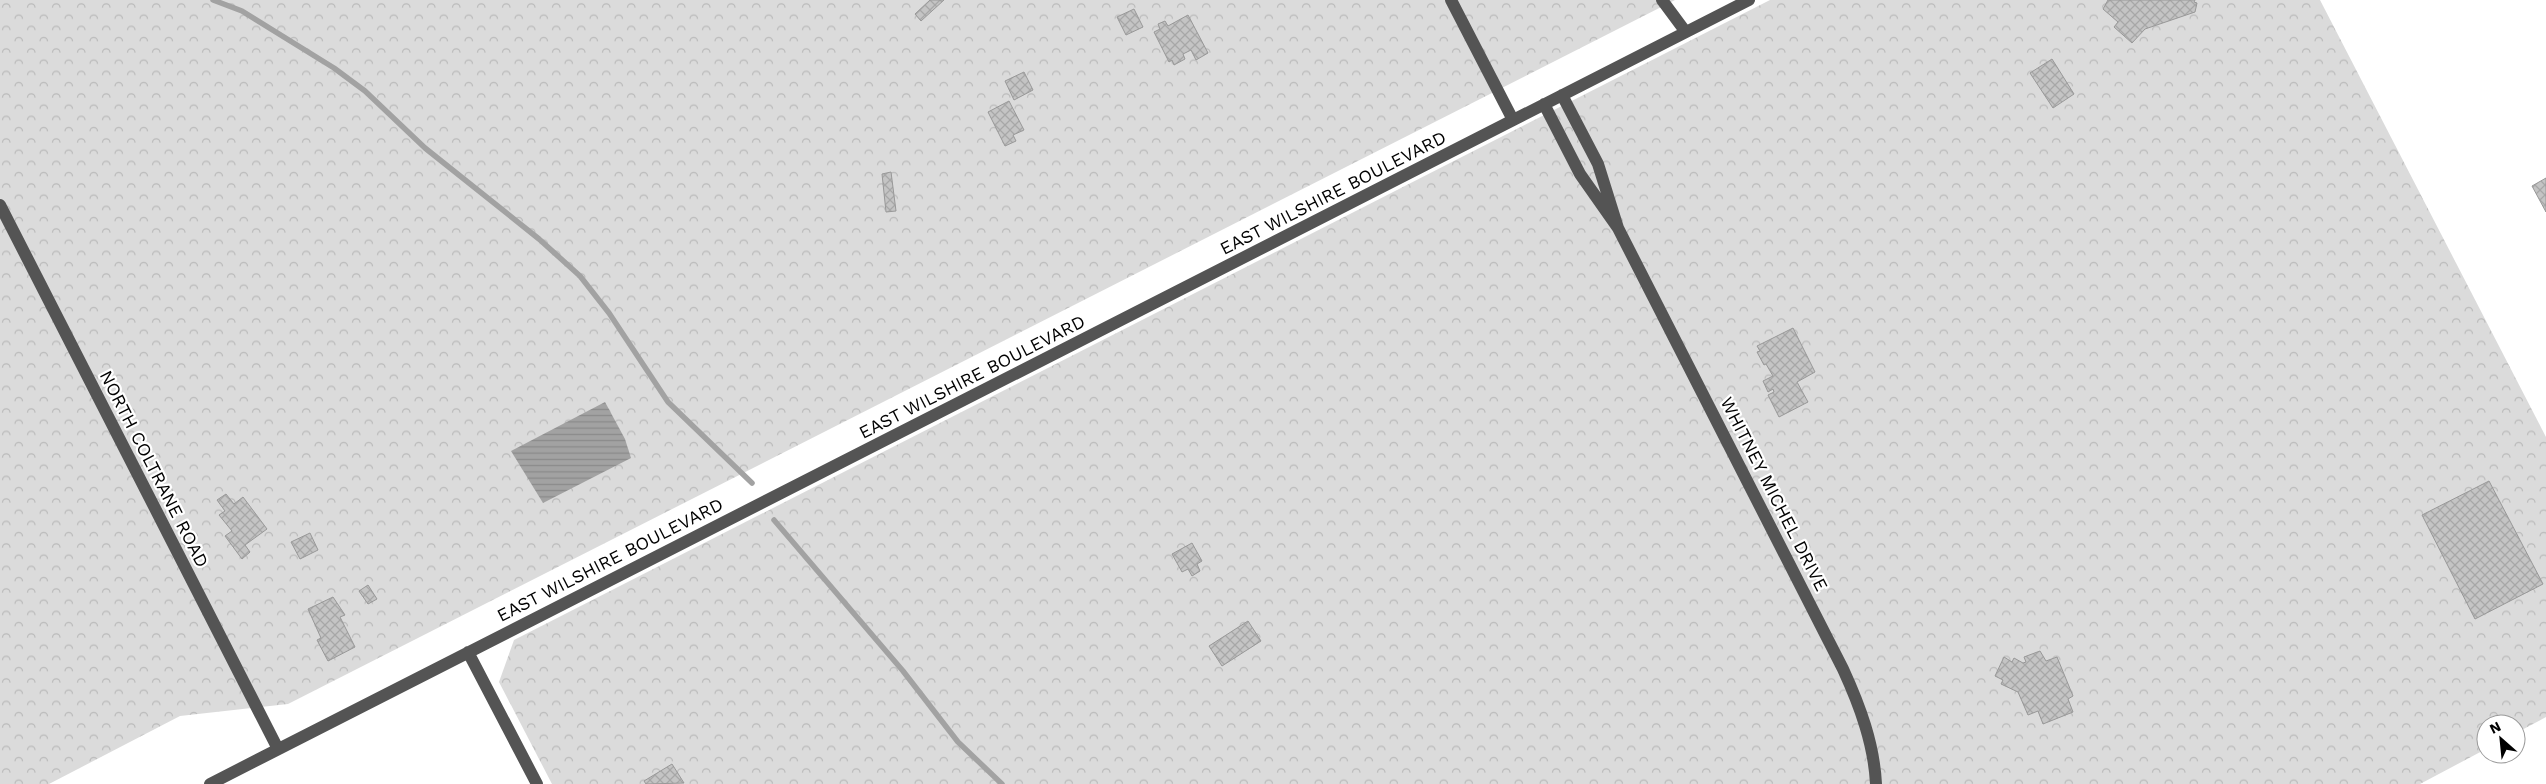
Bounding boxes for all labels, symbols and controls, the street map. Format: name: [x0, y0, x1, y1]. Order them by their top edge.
street label: EAST WILSHIRE BOULEVARD: [1216, 126, 1449, 259]
street label: EAST WILSHIRE BOULEVARD: [855, 310, 1088, 443]
street label: NORTH COLTRANE ROAD: [96, 367, 213, 571]
street label: WHITNEY MICHEL DRIVE: [1716, 393, 1833, 594]
street label: EAST WILSHIRE BOULEVARD: [493, 493, 726, 626]
north arrow: [2476, 714, 2526, 764]
text: N: [2487, 718, 2503, 737]

